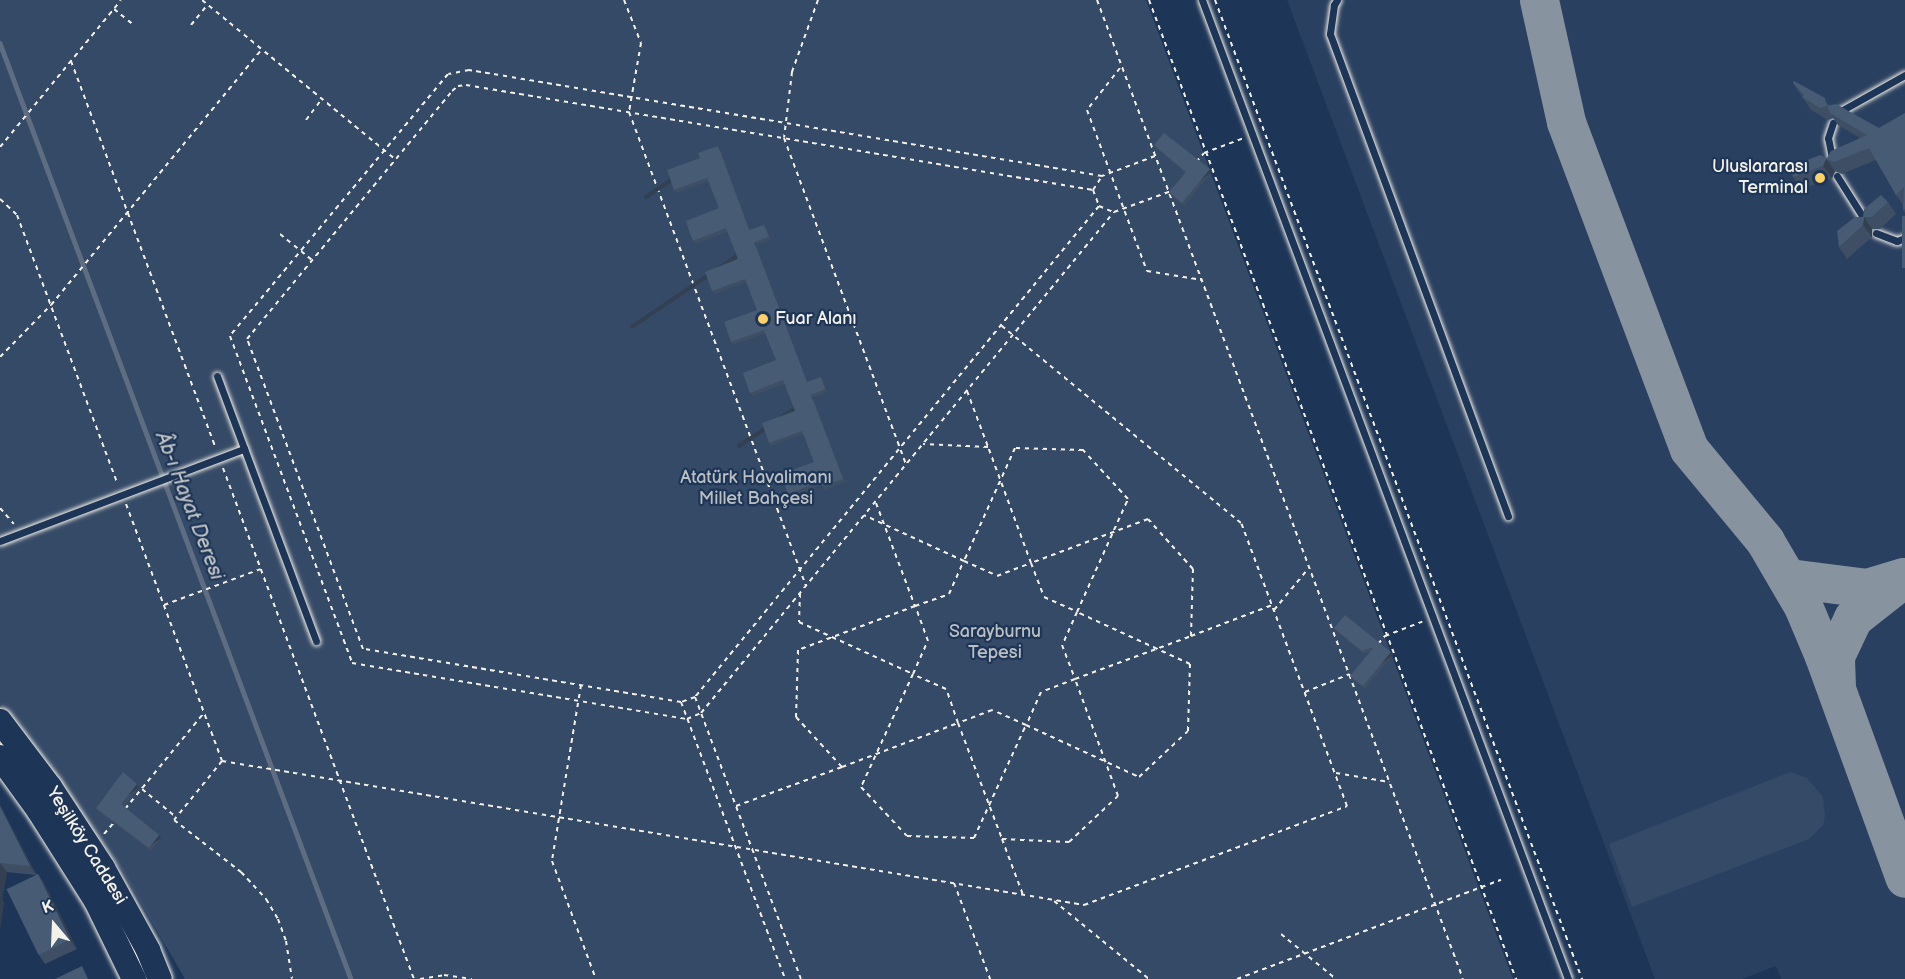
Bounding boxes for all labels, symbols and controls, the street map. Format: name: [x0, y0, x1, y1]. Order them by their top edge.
place label: Uluslararası Terminal: [1712, 157, 1808, 200]
marker: Uluslararası Terminal: [1813, 171, 1827, 185]
place label: Fuar Alanı: [775, 308, 857, 330]
marker: Fuar Alanı: [756, 312, 770, 326]
water label: Âb-ı Hayat Deresi: [150, 429, 228, 583]
park label: Atatürk Havalimanı Millet Bahçesi: [680, 468, 832, 510]
park label: Sarayburnu Tepesi: [949, 622, 1041, 664]
street label: Yeşilköy Caddesi: [41, 783, 131, 909]
north arrow: [24, 895, 84, 955]
text: K: [40, 897, 56, 918]

